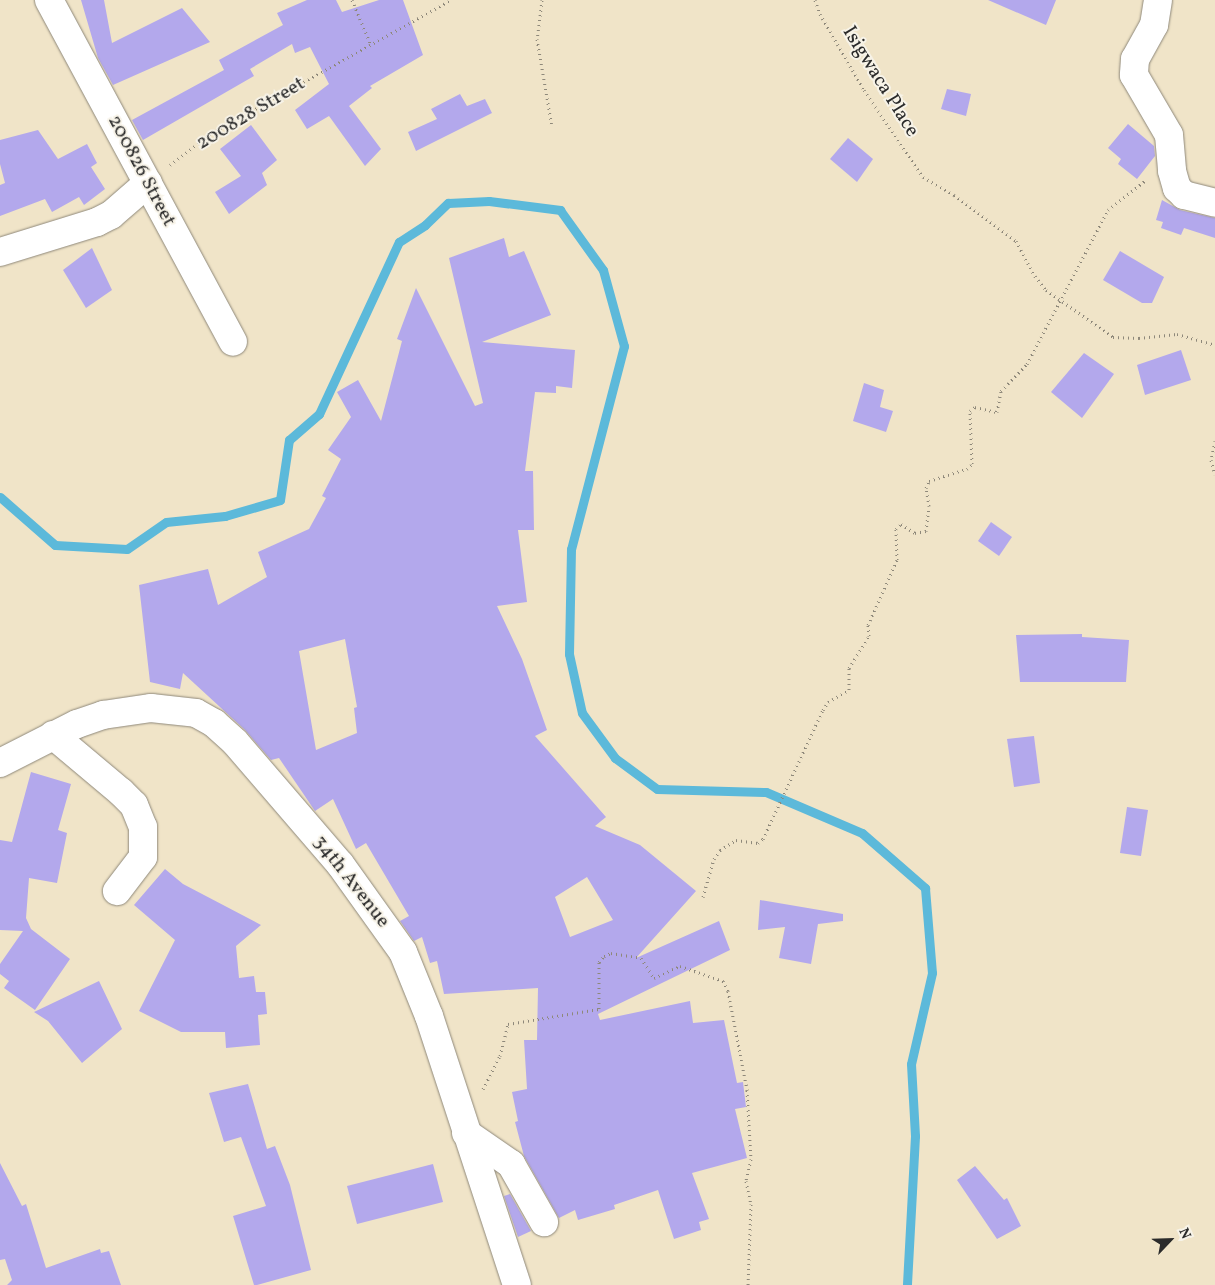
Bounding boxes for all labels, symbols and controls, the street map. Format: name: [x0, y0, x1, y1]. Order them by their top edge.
street label: Isigwaca Place: [836, 22, 924, 142]
street label: 200828 Street: [192, 72, 310, 156]
street label: 200826 Street: [102, 111, 180, 231]
street label: 34th Avenue: [308, 831, 394, 933]
north arrow: [1145, 1215, 1195, 1265]
text: N: [1173, 1225, 1195, 1242]

